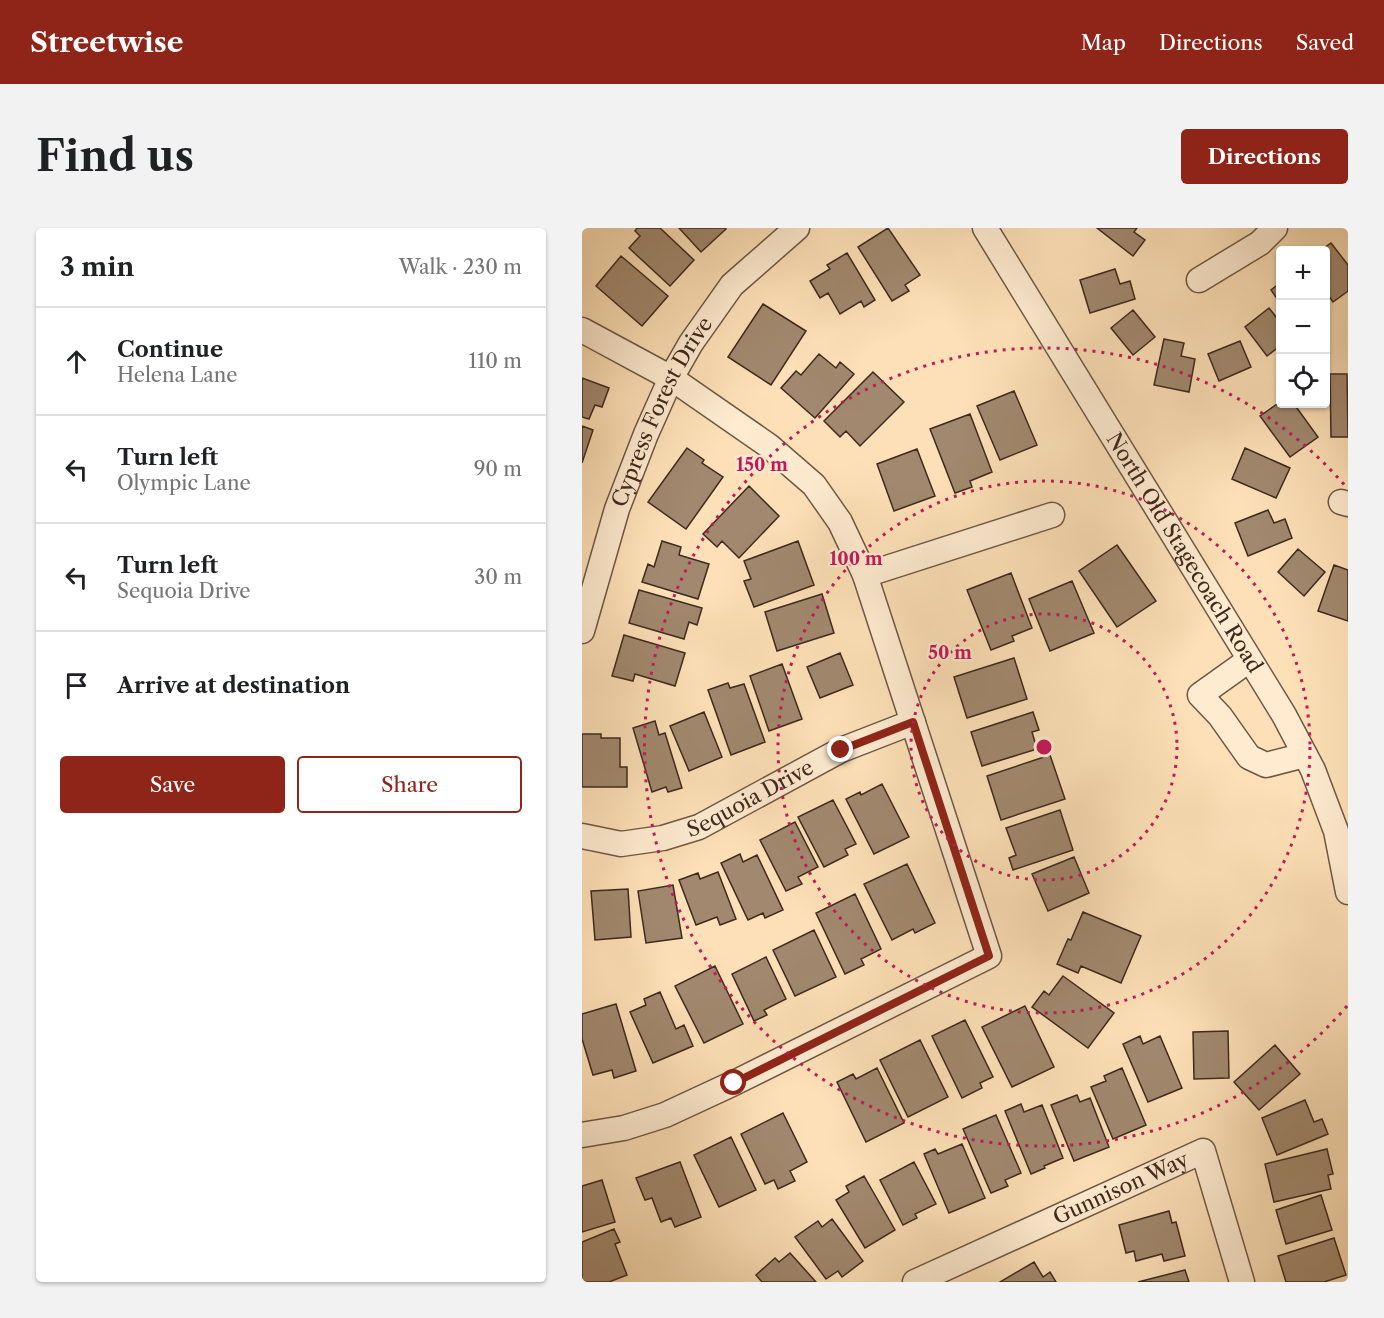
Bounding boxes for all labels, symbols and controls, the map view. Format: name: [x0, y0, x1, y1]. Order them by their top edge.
text: Streetwise: [30, 25, 184, 59]
text: Map: [1081, 30, 1126, 55]
text: Directions: [1159, 30, 1263, 55]
text: Saved: [1296, 30, 1354, 55]
button: Directions: [1181, 129, 1348, 184]
text: Find us: [36, 130, 194, 182]
map controls: [1276, 246, 1330, 408]
button: +: [1276, 246, 1330, 300]
text: 3 min: [60, 251, 134, 283]
text: Walk · 230 m: [399, 255, 522, 279]
button: −: [1276, 300, 1330, 354]
street label: Cypress Forest Drive: [606, 312, 718, 510]
text: Continue: [117, 336, 223, 363]
icon: ahead: [60, 345, 93, 378]
text: 110 m: [469, 349, 522, 373]
button: locate: [1276, 354, 1330, 408]
text: Helena Lane: [117, 363, 238, 387]
street label: North Old Stagecoach Road: [1102, 428, 1268, 677]
text: Turn left: [117, 444, 218, 471]
icon: left: [60, 453, 93, 486]
text: 150 m: [736, 454, 788, 476]
text: 90 m: [474, 457, 522, 481]
text: Olympic Lane: [117, 471, 251, 495]
text: 100 m: [829, 548, 883, 570]
text: Turn left: [117, 552, 218, 579]
icon: left: [60, 561, 93, 594]
text: 30 m: [474, 565, 522, 589]
text: Sequoia Drive: [117, 579, 251, 603]
text: 50 m: [928, 642, 972, 664]
icon: arrive: [60, 669, 93, 702]
text: Arrive at destination: [117, 672, 350, 699]
route end: [827, 736, 853, 762]
centre of rings: [1034, 737, 1054, 757]
street label: Sequoia Drive: [684, 754, 817, 842]
button: Save: [60, 756, 285, 813]
button: Share: [297, 756, 522, 813]
route start: [720, 1069, 746, 1095]
street label: Gunnison Way: [1049, 1146, 1192, 1230]

